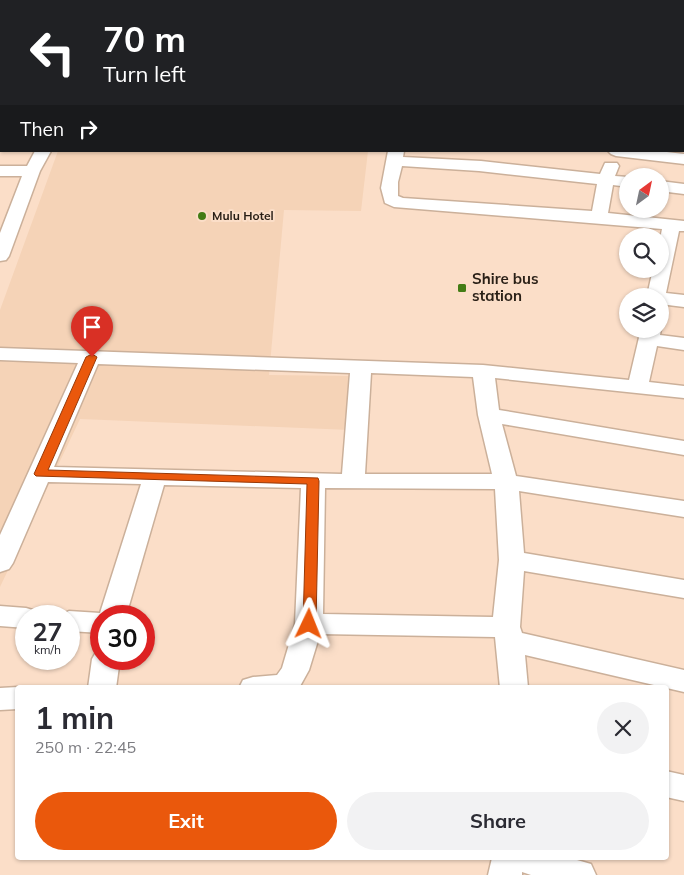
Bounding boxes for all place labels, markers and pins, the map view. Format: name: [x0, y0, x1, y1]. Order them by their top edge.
place label: Mulu Hotel: [212, 208, 274, 223]
marker: Mulu Hotel: [196, 210, 208, 222]
place label: Shire bus station: [472, 269, 539, 305]
marker: Shire bus station: [456, 282, 468, 294]
pin: [71, 306, 113, 357]

